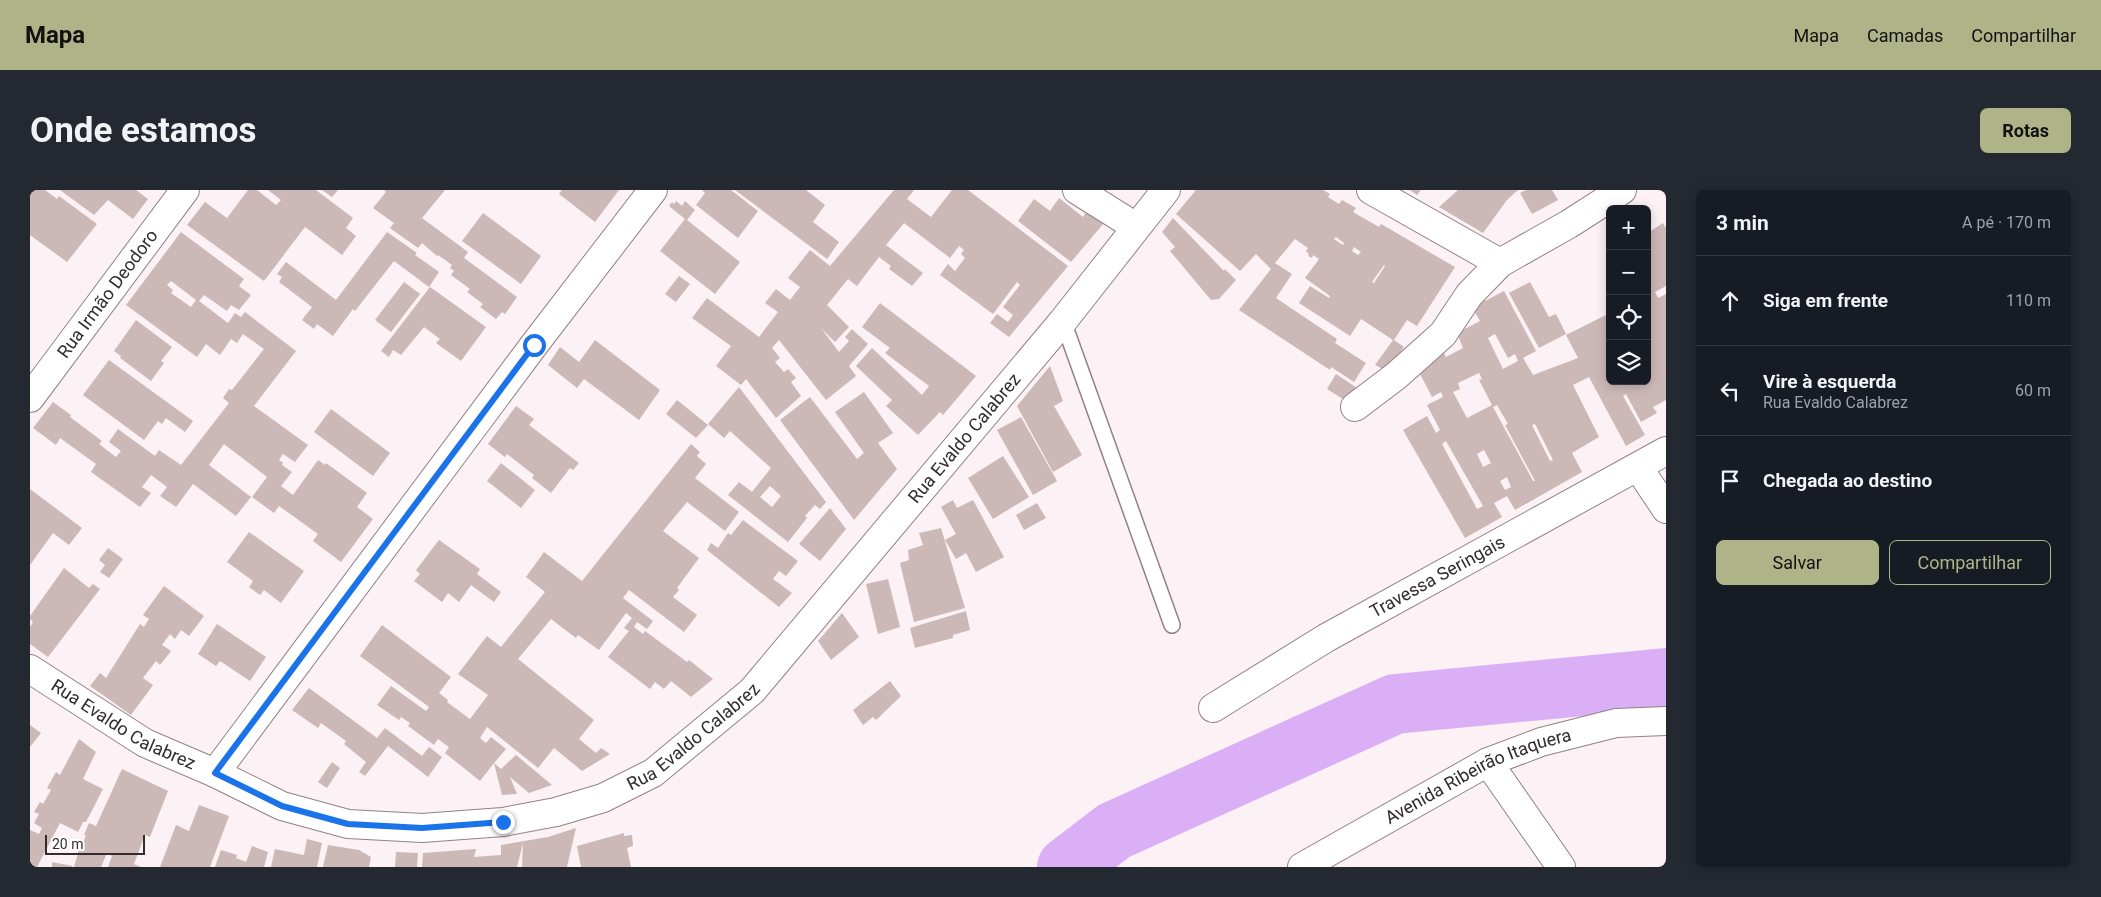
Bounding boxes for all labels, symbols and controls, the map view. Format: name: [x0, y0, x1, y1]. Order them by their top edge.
text: Mapa: [25, 21, 85, 49]
text: Mapa: [1794, 25, 1839, 46]
text: Camadas: [1867, 25, 1943, 46]
text: Compartilhar: [1971, 25, 2076, 46]
button: Rotas: [1980, 108, 2071, 153]
text: Onde estamos: [30, 110, 257, 151]
map controls: [1606, 205, 1651, 385]
button: +: [1606, 205, 1651, 250]
text: 3 min: [1716, 211, 1769, 235]
text: A pé · 170 m: [1962, 213, 2051, 232]
street label: Rua Irmão Deodoro: [53, 225, 162, 362]
button: −: [1606, 250, 1651, 295]
icon: ahead: [1716, 287, 1744, 315]
text: Siga em frente: [1763, 289, 1888, 312]
text: 110 m: [2006, 291, 2051, 310]
button: locate: [1606, 295, 1651, 340]
route start: [523, 334, 546, 357]
button: layers: [1606, 340, 1651, 385]
street label: Rua Evaldo Calabrez: [904, 369, 1025, 507]
text: Vire à esquerda: [1763, 370, 1896, 393]
icon: left: [1716, 377, 1744, 405]
text: 60 m: [2015, 381, 2051, 400]
text: Rua Evaldo Calabrez: [1763, 393, 1908, 412]
icon: arrive: [1716, 467, 1744, 495]
text: Chegada ao destino: [1763, 469, 1932, 492]
street label: Travessa Seringais: [1366, 531, 1508, 622]
button: Salvar: [1716, 540, 1879, 585]
button: Compartilhar: [1889, 540, 2051, 585]
street label: Rua Evaldo Calabrez: [48, 675, 199, 773]
street label: Rua Evaldo Calabrez: [623, 679, 764, 794]
street label: Avenida Ribeirão Itaquera: [1381, 724, 1573, 828]
route end: [492, 811, 515, 834]
scale bar: [45, 832, 145, 855]
text: 20 m: [52, 836, 84, 852]

